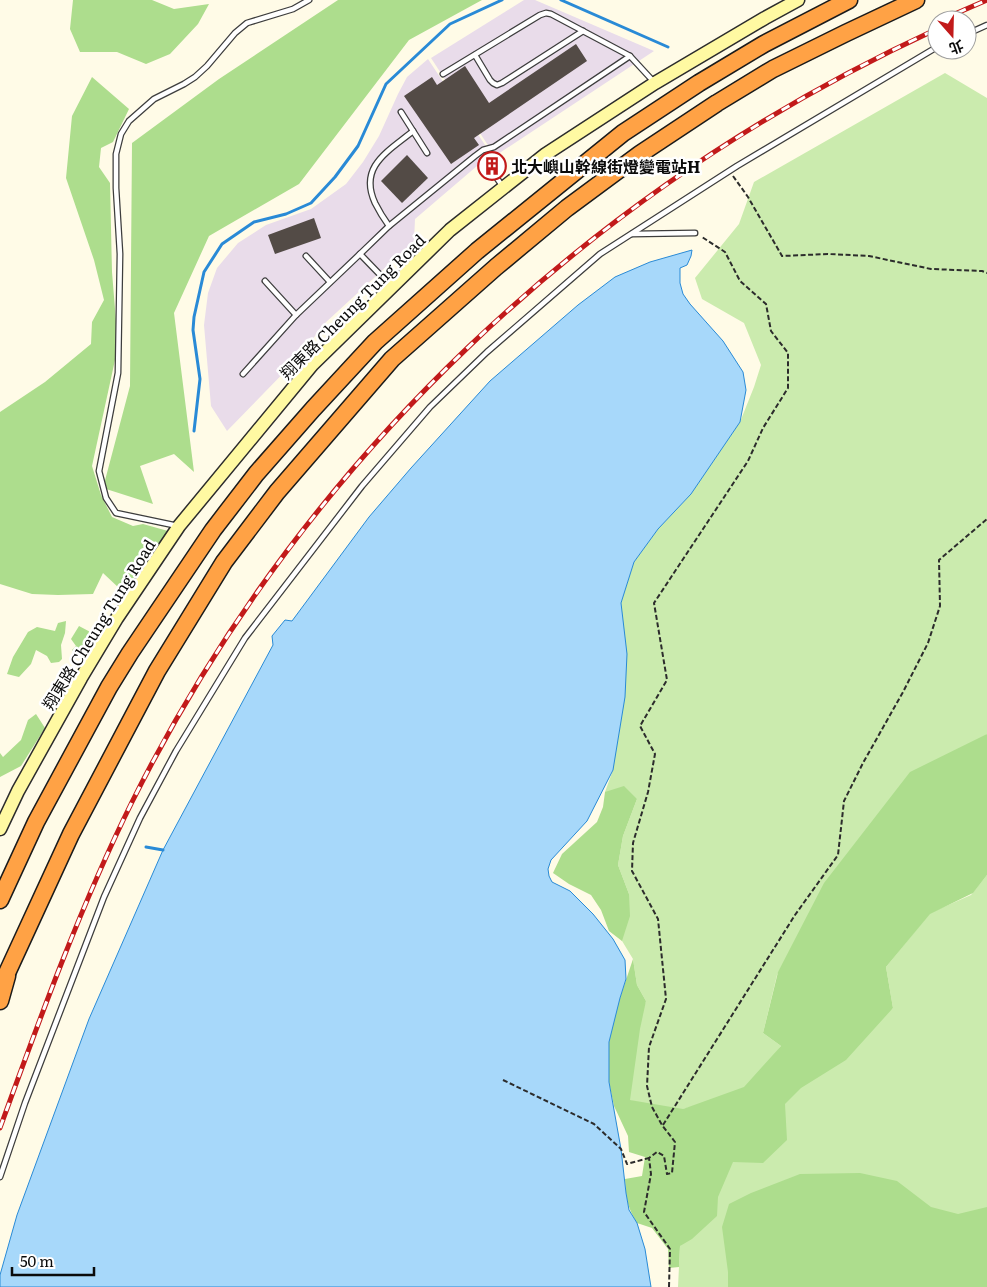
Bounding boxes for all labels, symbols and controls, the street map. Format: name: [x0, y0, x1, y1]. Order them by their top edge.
north arrow: [927, 10, 977, 60]
text: 北: [947, 36, 967, 60]
building icon: 北大嶼山幹線街燈變電站H: [477, 151, 507, 181]
place label: 北大嶼山幹線街燈變電站H: [511, 154, 700, 178]
street label: 翔東路 Cheung Tung Road: [274, 228, 430, 384]
street label: 翔東路 Cheung Tung Road: [36, 534, 160, 714]
scale bar: [12, 1244, 95, 1276]
text: 50 m: [20, 1249, 54, 1272]

